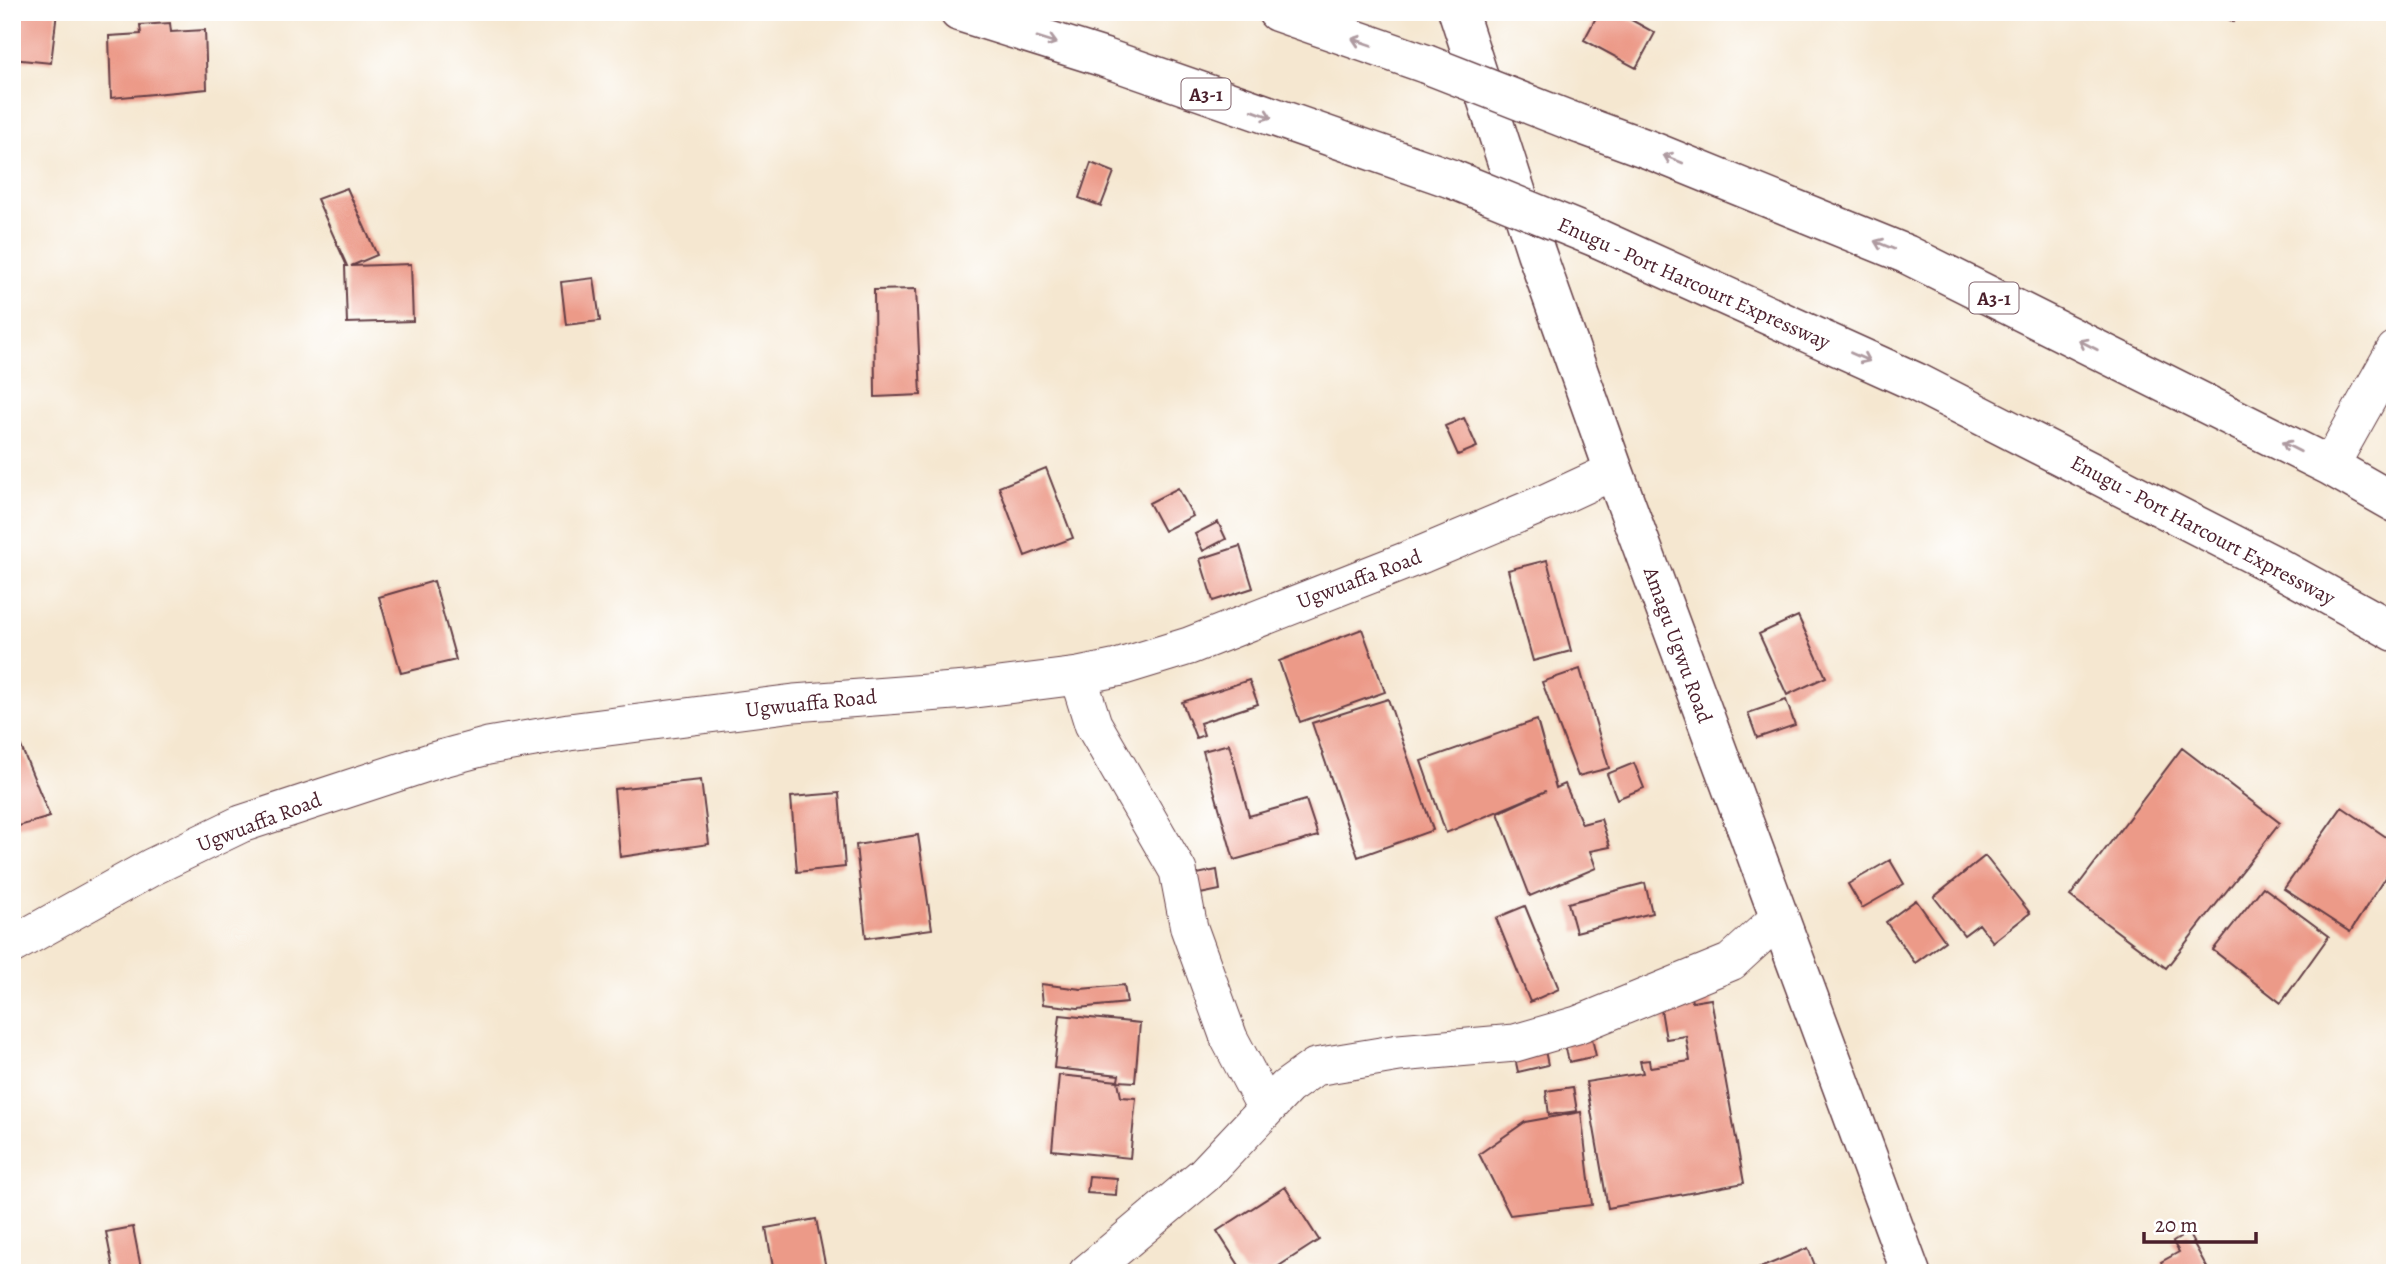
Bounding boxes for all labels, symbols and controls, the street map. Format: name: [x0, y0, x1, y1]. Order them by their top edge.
one-way arrow: [1036, 34, 1058, 47]
one-way arrow: [1351, 35, 1373, 48]
road number: A3-1: [1182, 78, 1230, 110]
one-way arrow: [1251, 109, 1273, 121]
one-way arrow: [1663, 152, 1685, 165]
street label: Enugu - Port Harcourt Expressway: [1553, 210, 1835, 356]
one-way arrow: [1874, 238, 1895, 251]
road number: A3-1: [1969, 282, 2018, 314]
one-way arrow: [2078, 338, 2099, 352]
one-way arrow: [1849, 351, 1870, 364]
one-way arrow: [2282, 440, 2302, 454]
street label: Enugu - Port Harcourt Expressway: [2066, 448, 2341, 612]
street label: Ugwuaffa Road: [1293, 542, 1426, 616]
street label: Amagu Ugwu Road: [1636, 562, 1719, 728]
street label: Ugwuaffa Road: [744, 682, 879, 724]
street label: Ugwuaffa Road: [193, 785, 326, 859]
scale bar: [2144, 1201, 2256, 1245]
text: 20 m: [2155, 1211, 2198, 1239]

